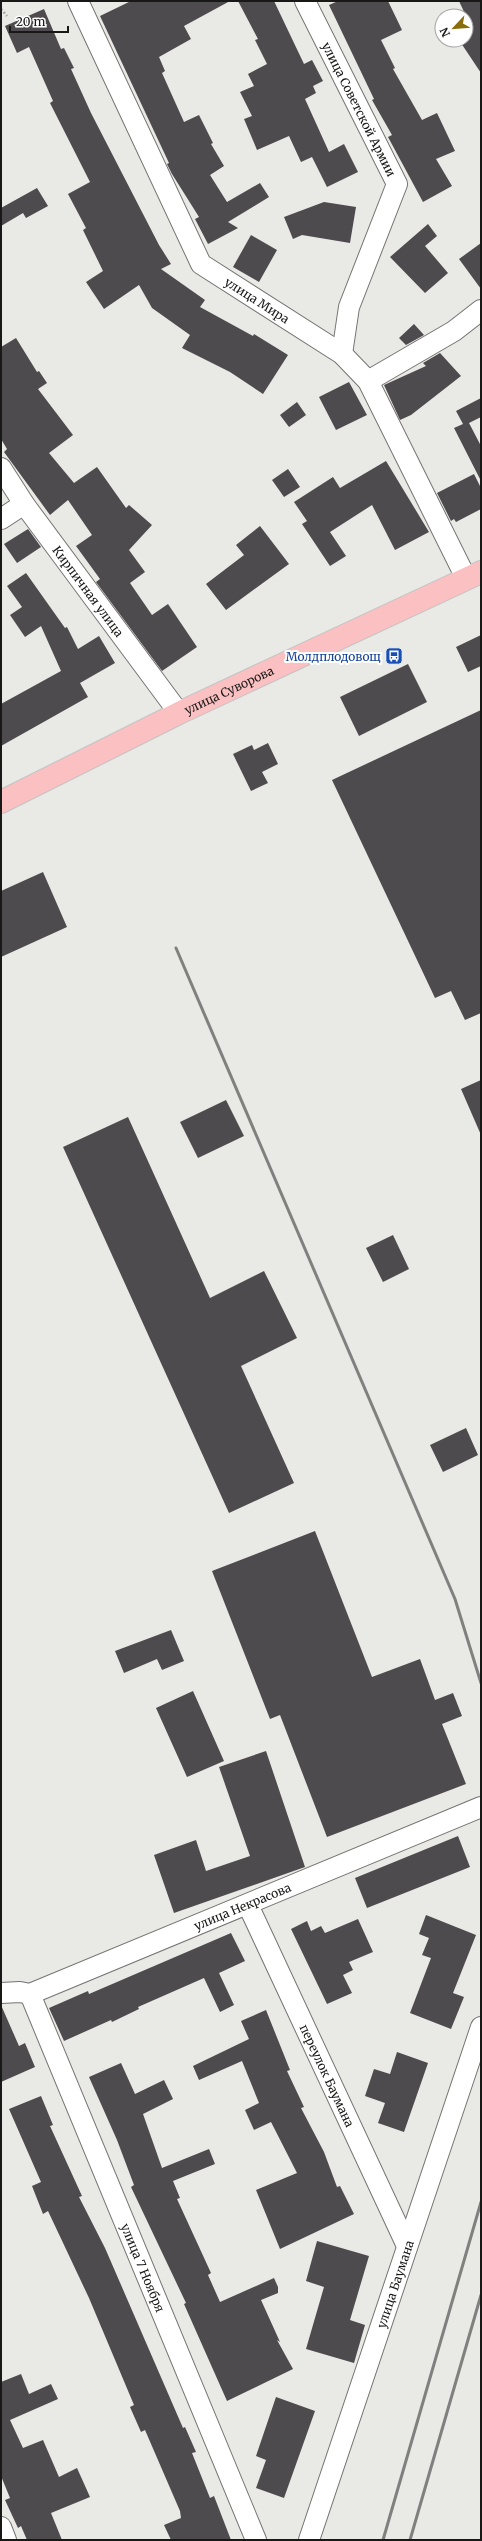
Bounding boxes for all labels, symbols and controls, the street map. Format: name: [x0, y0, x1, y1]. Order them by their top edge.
scale bar: [10, 8, 68, 34]
north arrow: [434, 8, 474, 48]
text: 20 m: [16, 14, 45, 29]
text: N: [437, 25, 453, 39]
street label: улица Советской Армии: [319, 39, 399, 179]
street label: улица Мира: [222, 274, 293, 326]
street label: Кирпичная улица: [50, 543, 127, 640]
bus stop icon: Молдплодовощ: [384, 646, 404, 666]
place label: Молдплодовощ: [286, 649, 381, 664]
street label: улица Суворова: [182, 662, 276, 717]
street label: улица Некрасова: [192, 1879, 293, 1933]
street label: переулок Баумана: [297, 2022, 358, 2130]
street label: улица 7 Ноября: [118, 2221, 168, 2314]
street label: улица Баумана: [373, 2238, 417, 2330]

